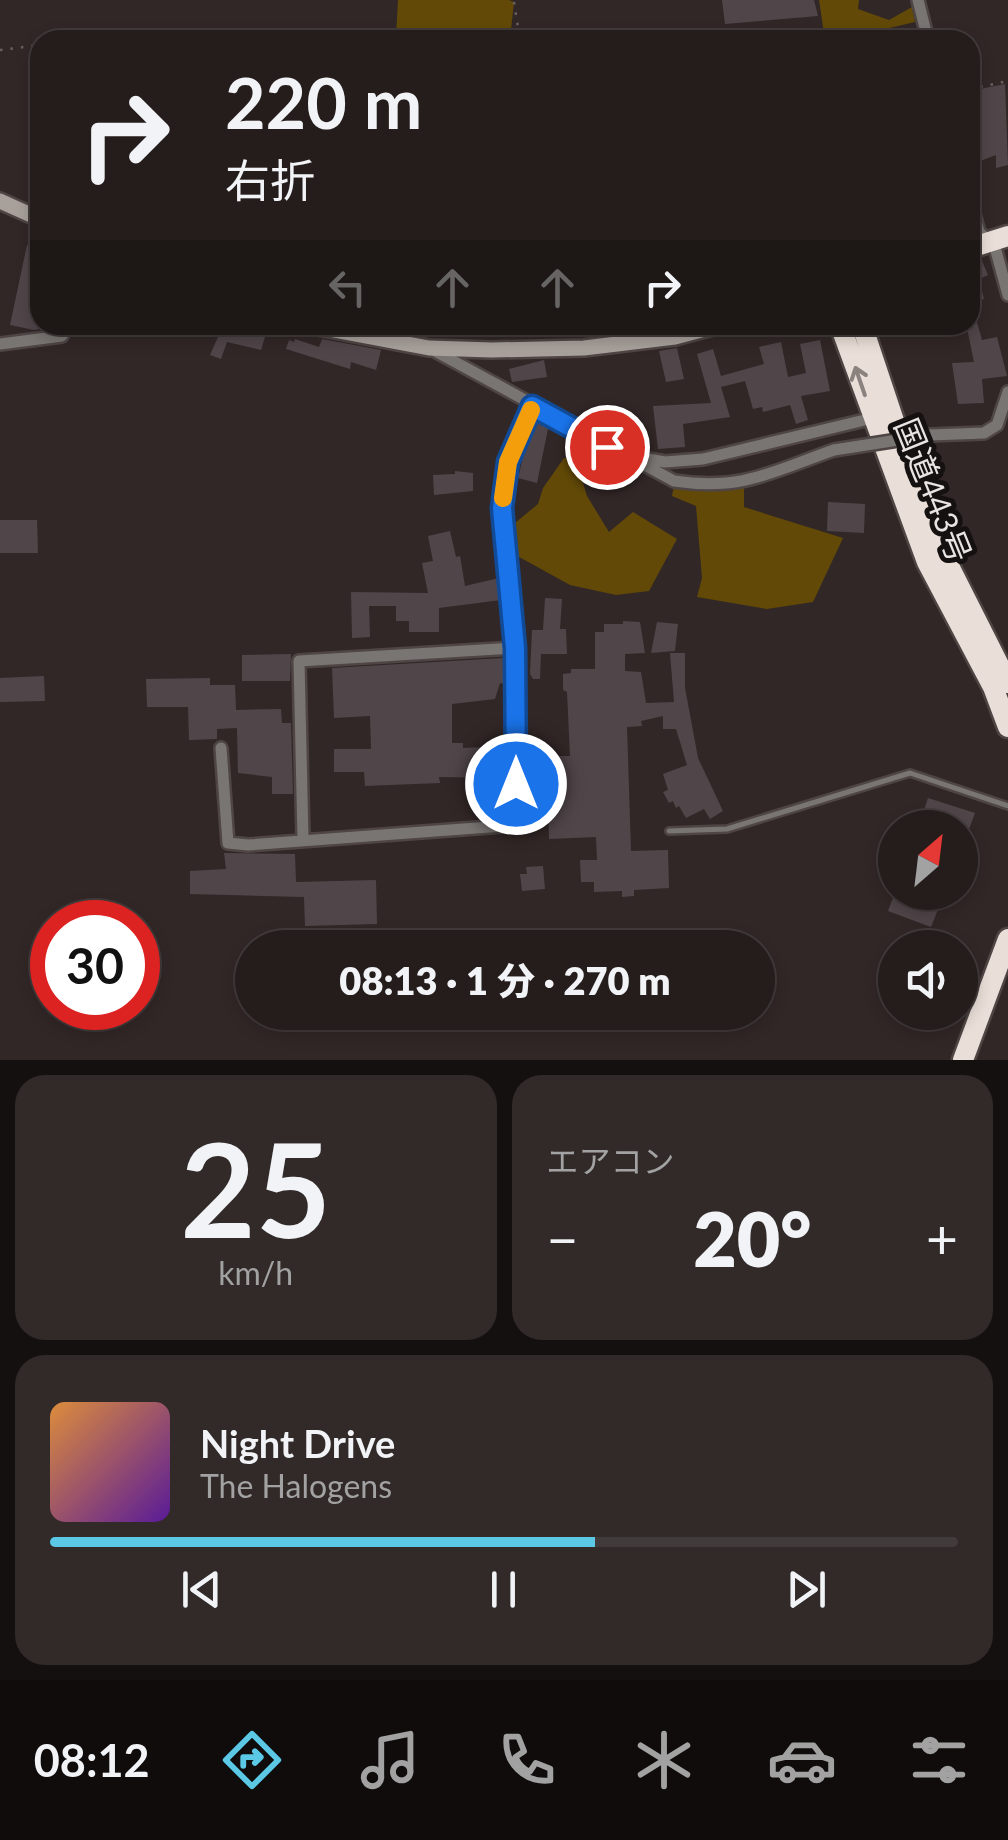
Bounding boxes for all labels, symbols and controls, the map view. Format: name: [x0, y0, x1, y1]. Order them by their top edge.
text: 220 m: [225, 60, 422, 144]
icon: right: [60, 70, 190, 200]
text: 右折: [225, 153, 315, 207]
icon: left: [320, 260, 375, 315]
icon: ahead: [425, 260, 480, 315]
icon: ahead: [530, 260, 585, 315]
icon: right: [635, 260, 690, 315]
one-way arrow: [850, 366, 868, 397]
pin: [565, 405, 650, 490]
street label: 国道443号: [888, 412, 980, 568]
icon: arrive: [580, 420, 635, 475]
position arrow: [464, 732, 568, 836]
north arrow: [878, 810, 978, 910]
map controls: [878, 810, 978, 1030]
speed limit sign: 30: [30, 900, 160, 1030]
button: sound: [878, 930, 978, 1030]
text: 08:13 · 1 分 · 270 m: [339, 957, 671, 1003]
text: 25: [180, 1110, 331, 1266]
text: エアコン: [547, 1141, 675, 1180]
text: 20°: [693, 1193, 811, 1283]
text: −: [547, 1205, 578, 1271]
text: +: [926, 1205, 958, 1271]
text: km/h: [218, 1253, 293, 1292]
text: Night Drive: [200, 1420, 395, 1466]
text: The Halogens: [200, 1466, 392, 1505]
icon: previous: [174, 1562, 229, 1617]
icon: pause: [476, 1562, 531, 1617]
icon: next: [779, 1562, 834, 1617]
icon: directions: [217, 1725, 287, 1795]
icon: music: [355, 1725, 425, 1795]
icon: phone: [492, 1725, 562, 1795]
icon: climate: [629, 1725, 699, 1795]
icon: car: [767, 1725, 837, 1795]
icon: filters: [904, 1725, 974, 1795]
text: 08:12: [34, 1733, 150, 1787]

